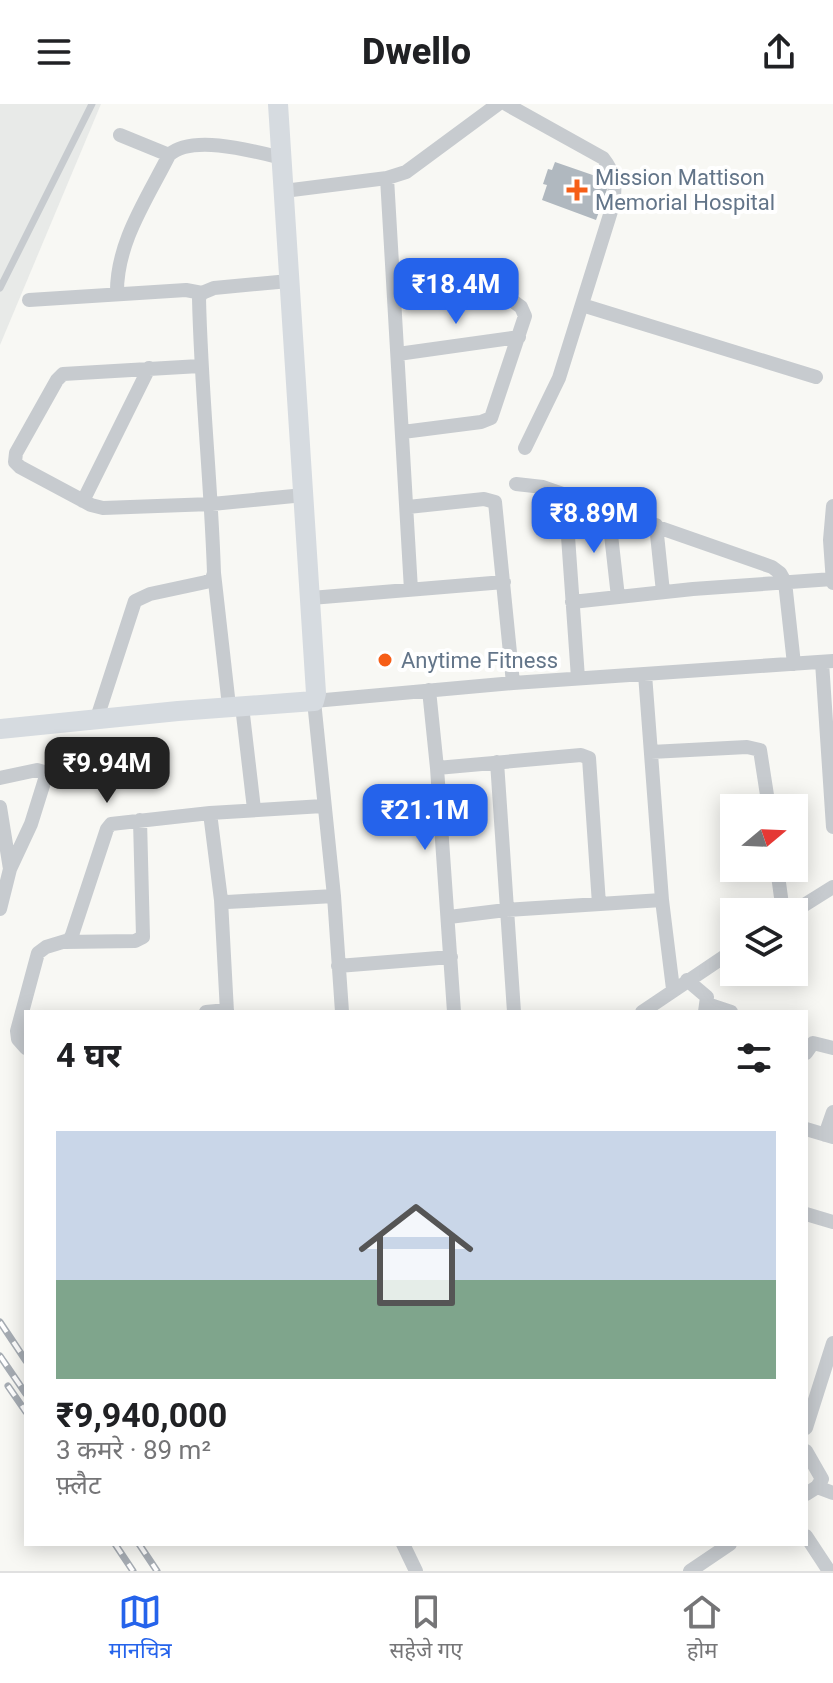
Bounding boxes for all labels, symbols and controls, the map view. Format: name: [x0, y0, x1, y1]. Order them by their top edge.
icon: menu: [32, 30, 76, 74]
icon: share: [757, 30, 801, 74]
text: Dwello: [362, 31, 471, 73]
place label: Mission Mattison Memorial Hospital: [595, 165, 775, 215]
marker: Mission Mattison Memorial Hospital: [566, 179, 588, 201]
pin: ₹18.4M: [391, 258, 521, 326]
text: ₹18.4M: [412, 269, 500, 299]
pin: ₹8.89M: [529, 487, 659, 555]
text: ₹8.89M: [550, 498, 638, 528]
place label: Anytime Fitness: [401, 648, 558, 673]
marker: Anytime Fitness: [376, 651, 394, 669]
pin: ₹9.94M: [42, 737, 172, 805]
text: ₹9.94M: [63, 748, 151, 778]
pin: ₹21.1M: [360, 784, 490, 852]
north arrow: [720, 794, 808, 882]
map controls: [720, 794, 808, 986]
text: ₹21.1M: [381, 795, 469, 825]
button: layers: [720, 898, 808, 986]
text: 4 घर: [56, 1035, 121, 1075]
icon: filters: [732, 1036, 776, 1080]
icon: home: [344, 1183, 488, 1327]
text: ₹9,940,000: [56, 1395, 227, 1435]
text: 3 कमरे · 89 m²: [56, 1435, 211, 1465]
text: फ़्लैट: [56, 1470, 101, 1500]
tab: मानचित्र: [109, 1590, 172, 1667]
tab: सहेजे गए: [389, 1590, 462, 1667]
tab: होम: [680, 1590, 724, 1667]

